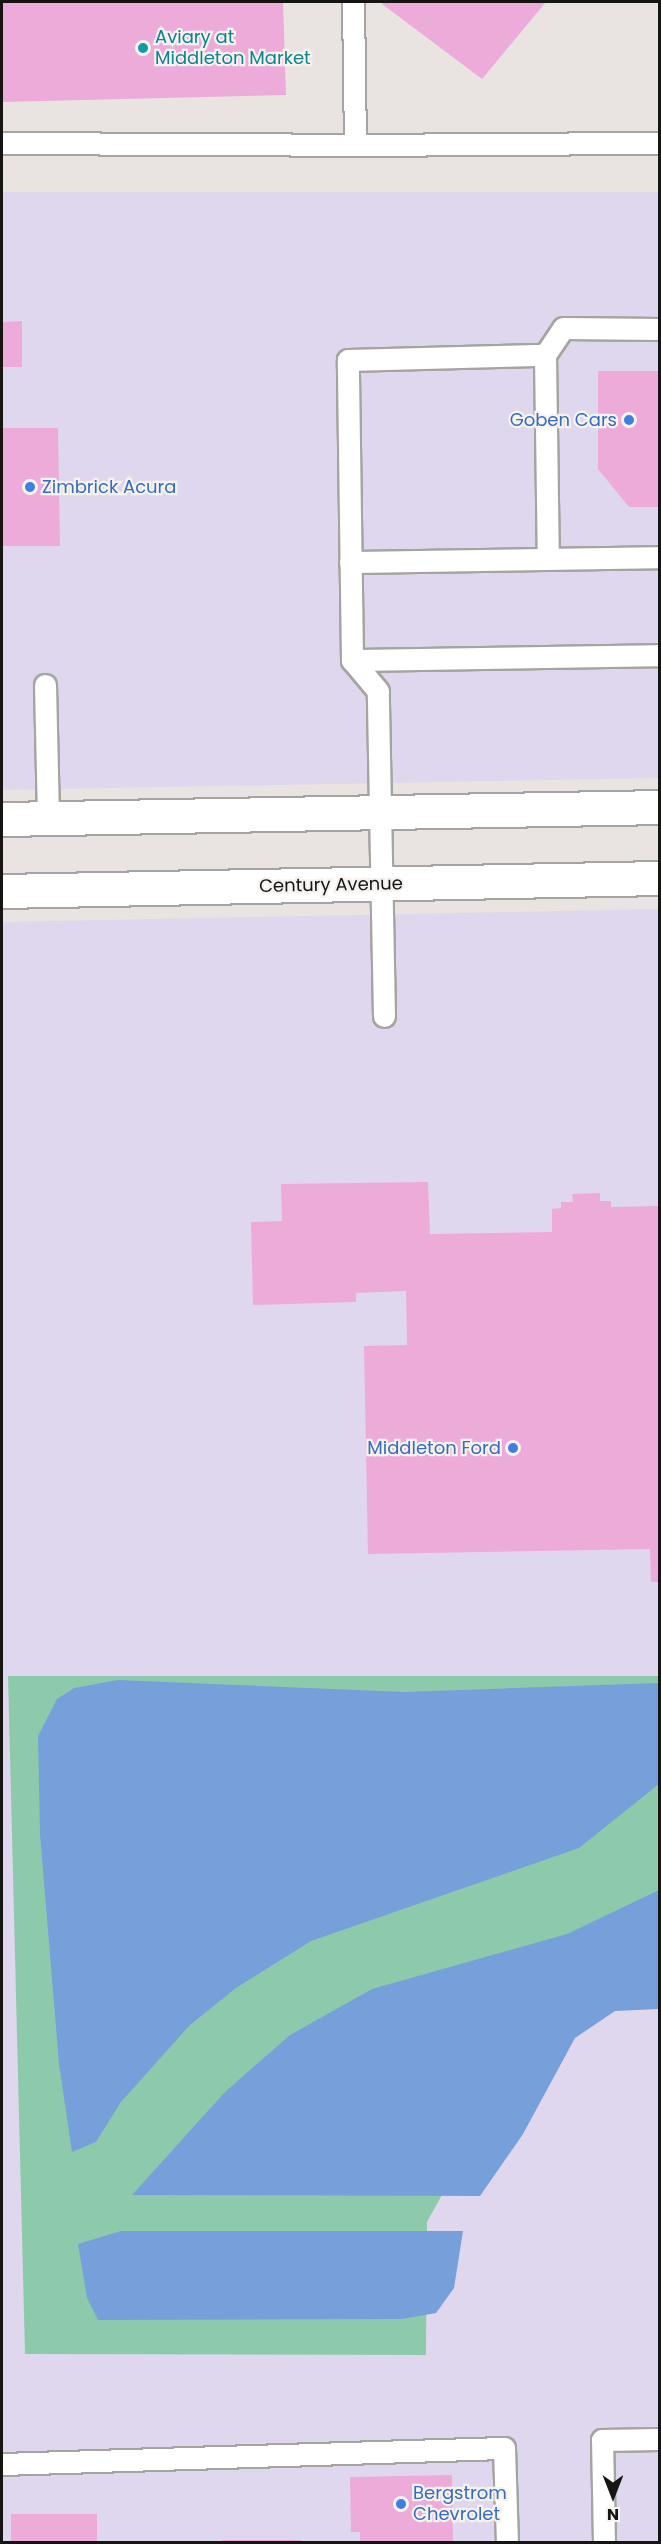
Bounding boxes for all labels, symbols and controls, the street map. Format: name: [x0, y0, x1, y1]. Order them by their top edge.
place label: Aviary at Middleton Market: [155, 27, 311, 70]
marker: Aviary at Middleton Market: [136, 41, 150, 55]
place label: Goben Cars: [510, 409, 617, 431]
marker: Goben Cars: [622, 413, 636, 427]
place label: Zimbrick Acura: [42, 476, 176, 498]
marker: Zimbrick Acura: [23, 480, 37, 494]
street label: Century Avenue: [259, 873, 403, 897]
place label: Middleton Ford: [367, 1437, 501, 1459]
marker: Middleton Ford: [506, 1441, 520, 1455]
north arrow: [583, 2466, 643, 2526]
place label: Bergstrom Chevrolet: [413, 2483, 507, 2526]
marker: Bergstrom Chevrolet: [394, 2497, 408, 2511]
text: N: [607, 2503, 619, 2526]

